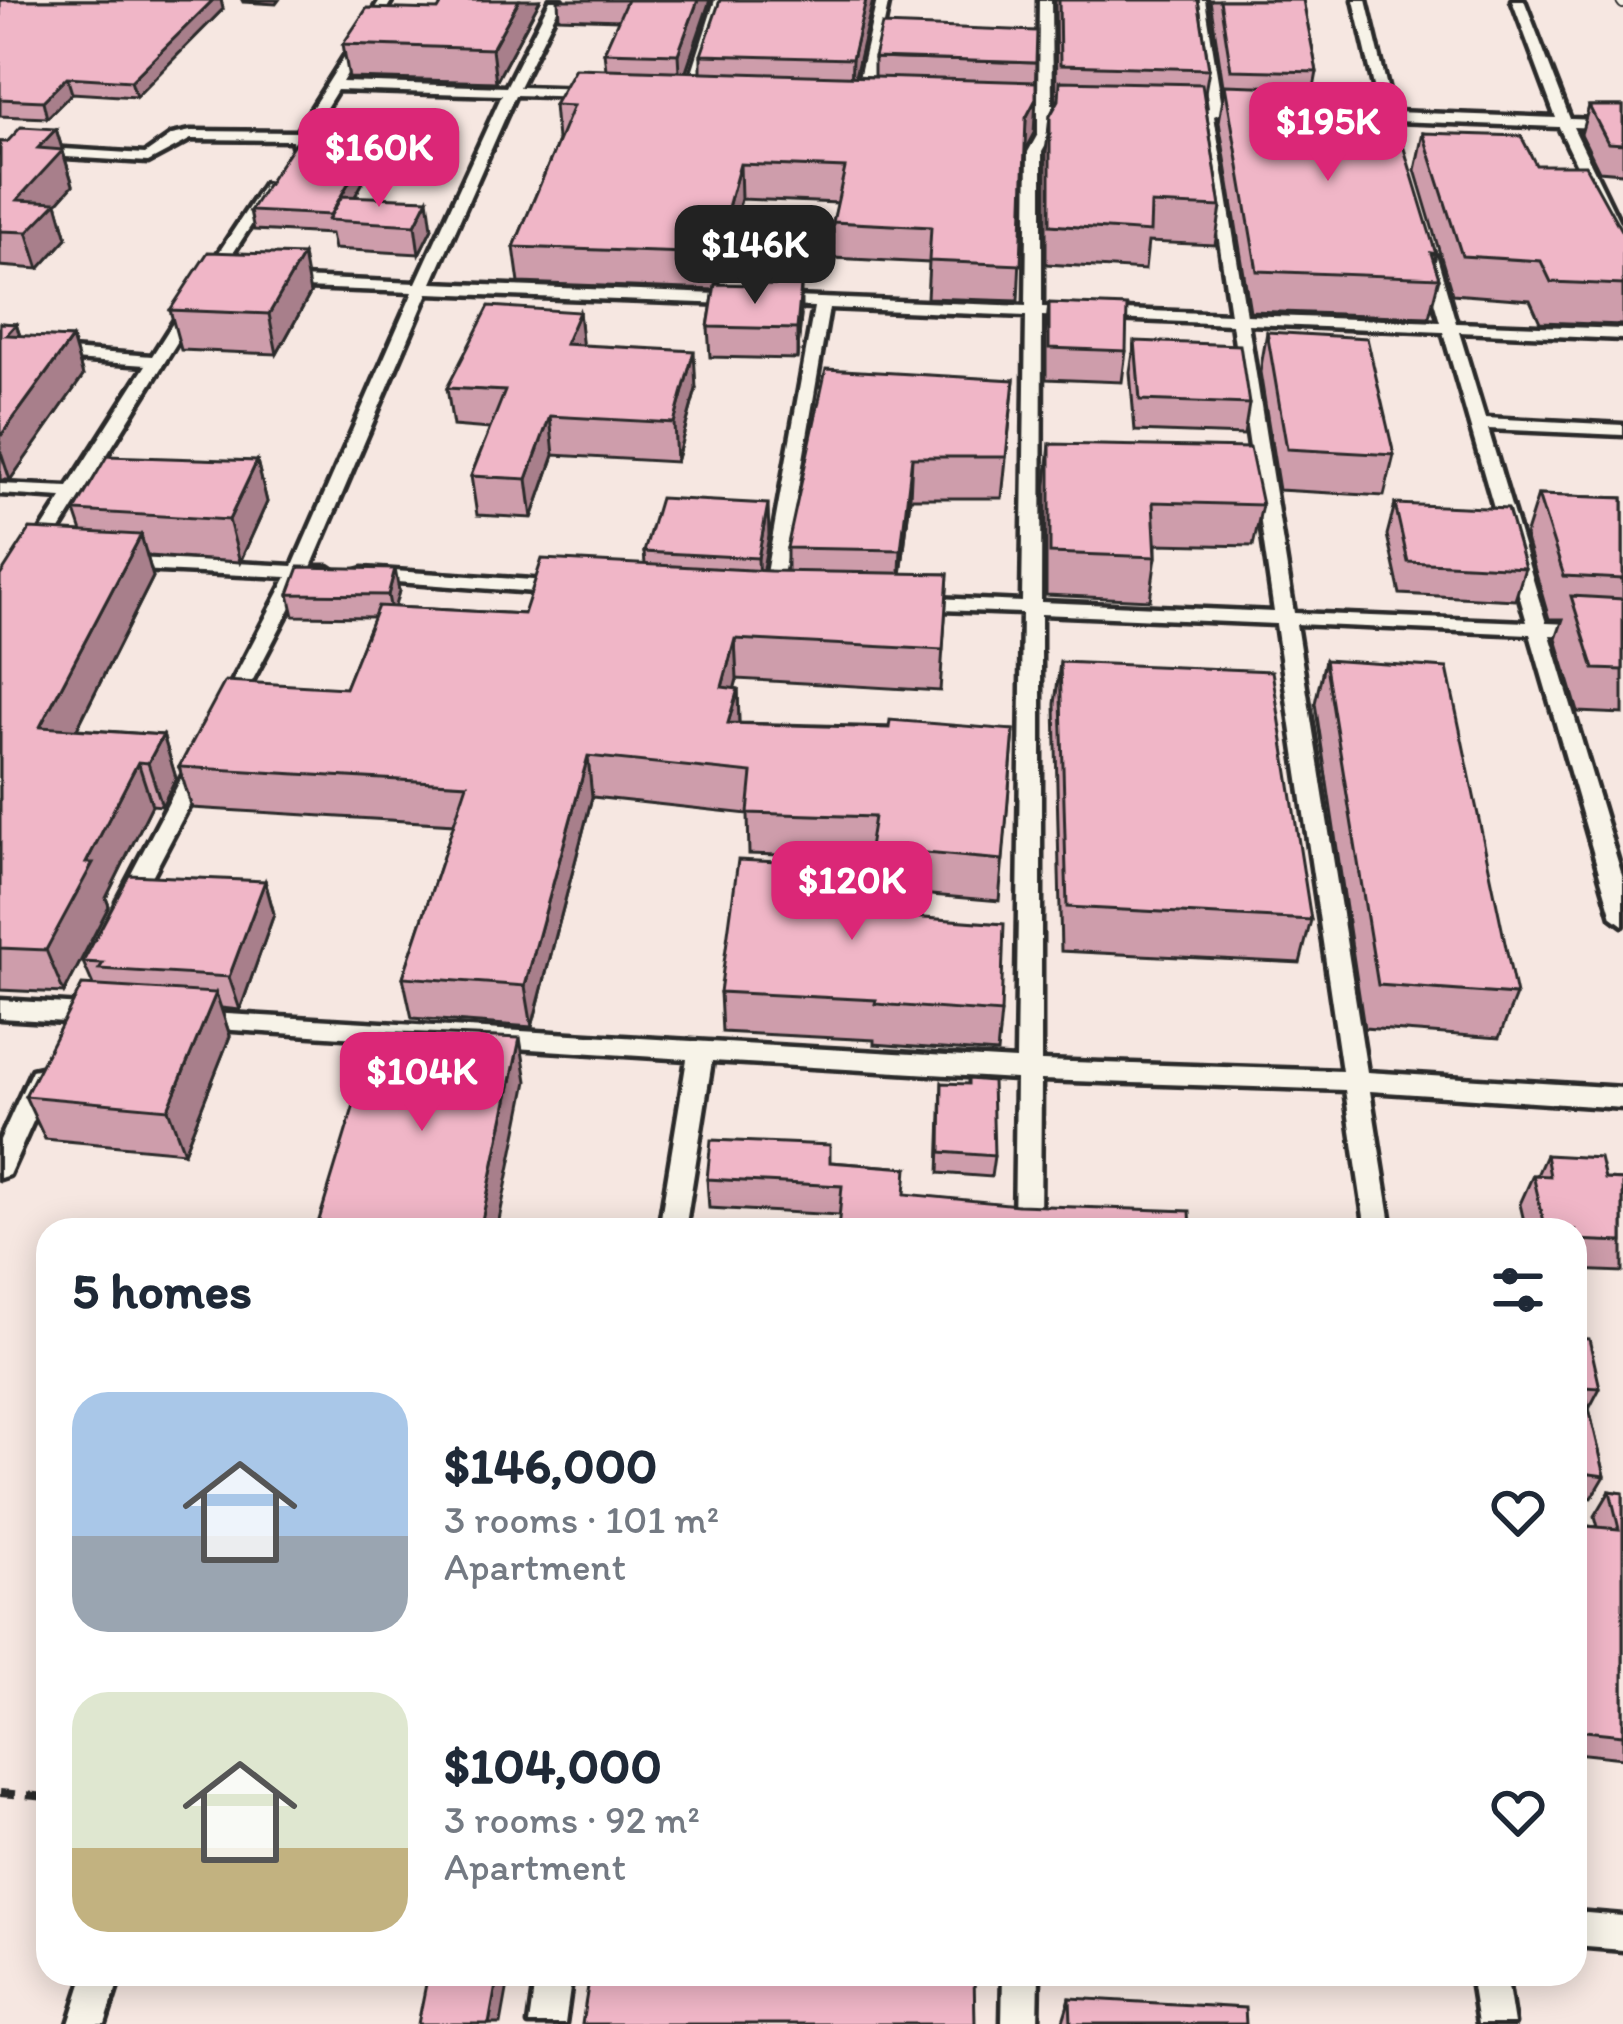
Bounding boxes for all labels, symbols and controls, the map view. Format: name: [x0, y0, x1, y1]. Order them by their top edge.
pin: $195K: [1244, 82, 1412, 184]
text: $195K: [1276, 97, 1380, 144]
pin: $160K: [295, 108, 463, 210]
text: $160K: [325, 123, 433, 170]
pin: $146K: [671, 205, 839, 307]
text: $146K: [702, 220, 808, 267]
pin: $120K: [768, 841, 936, 943]
text: $120K: [798, 856, 906, 903]
pin: $104K: [338, 1032, 506, 1134]
text: $104K: [367, 1047, 477, 1094]
icon: filters: [1485, 1257, 1551, 1323]
text: 5 homes: [72, 1260, 252, 1321]
text: $146,000: [444, 1435, 658, 1496]
icon: home: [168, 1440, 312, 1584]
icon: heart: [1485, 1479, 1551, 1545]
text: 3 rooms · 101 m²: [444, 1496, 719, 1543]
text: Apartment: [444, 1543, 626, 1590]
text: $104,000: [444, 1735, 662, 1796]
icon: home: [168, 1740, 312, 1884]
icon: heart: [1485, 1779, 1551, 1845]
text: 3 rooms · 92 m²: [444, 1796, 700, 1843]
text: Apartment: [444, 1843, 626, 1890]

